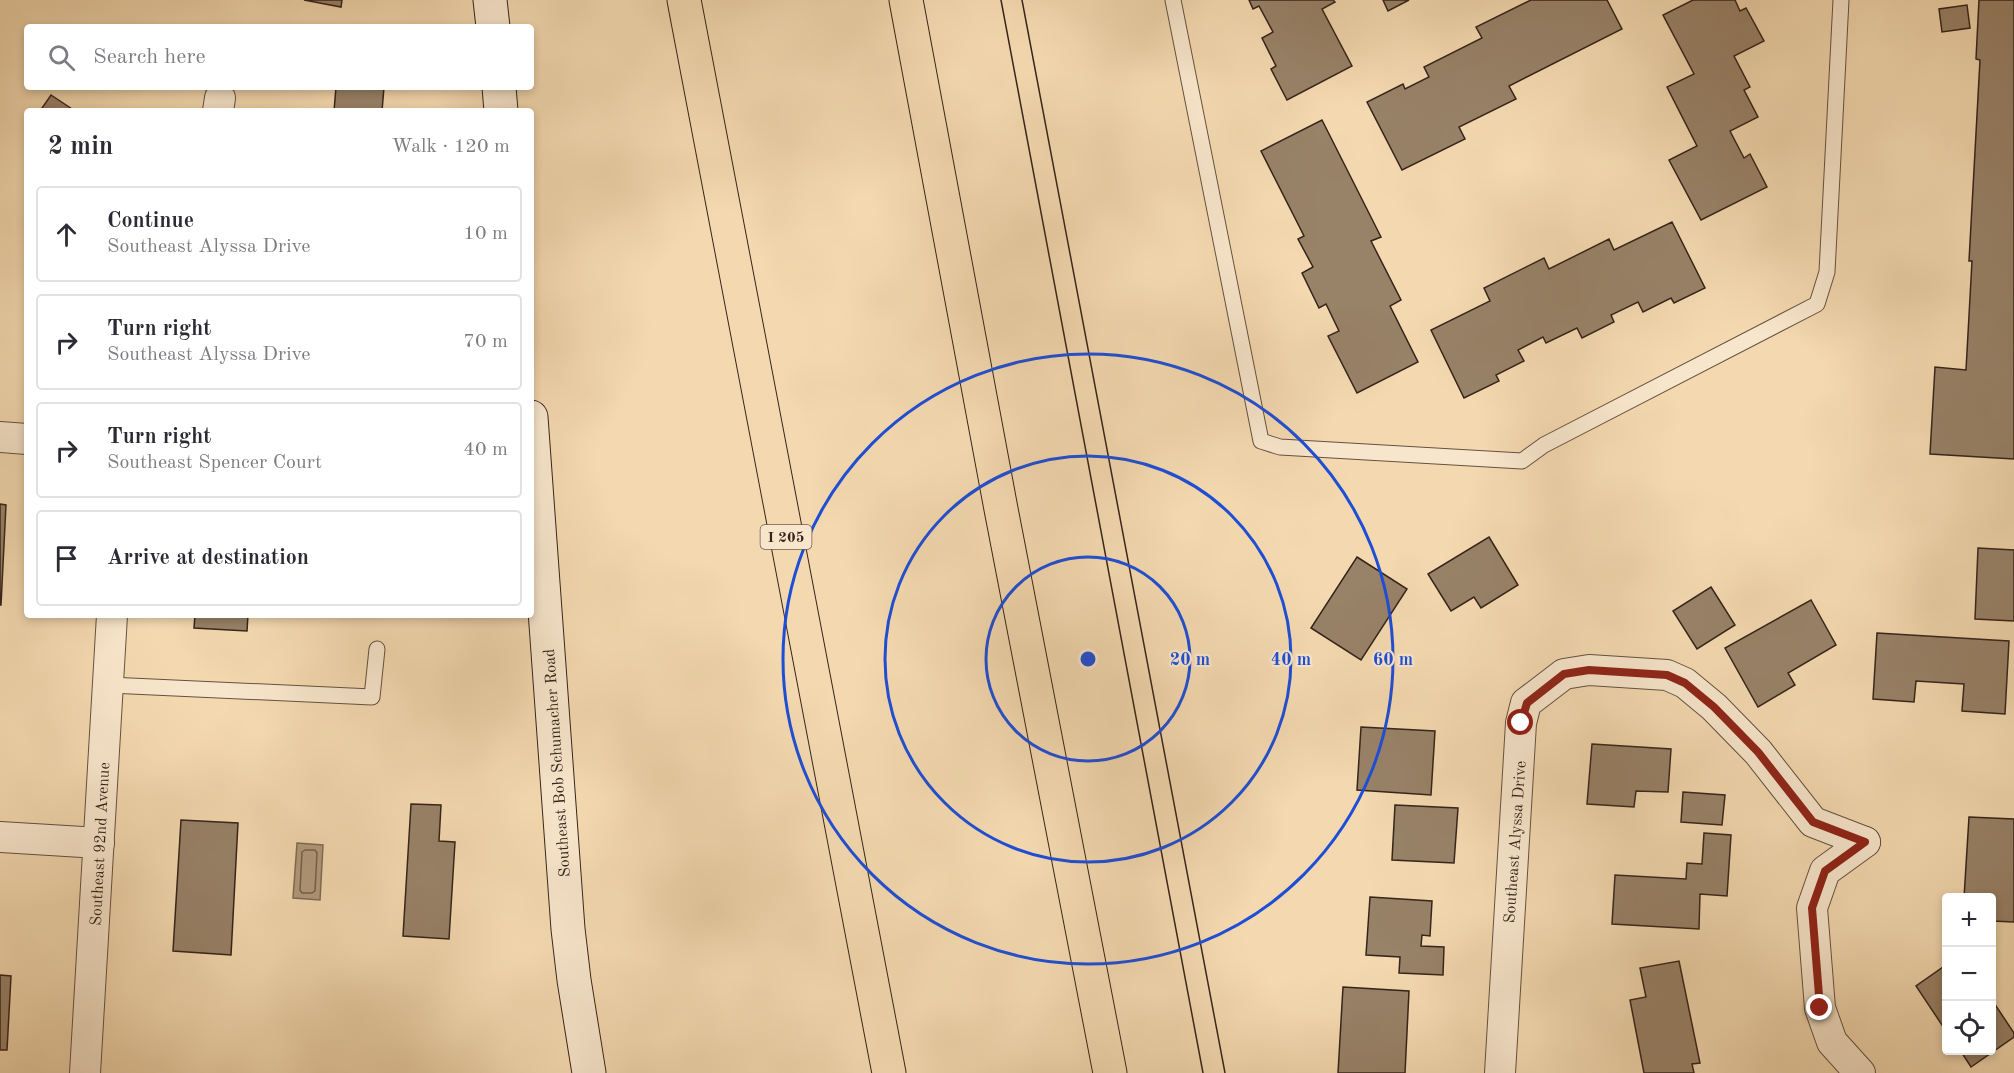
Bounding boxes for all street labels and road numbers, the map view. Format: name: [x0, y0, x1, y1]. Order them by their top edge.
road number: I 205: [760, 525, 812, 549]
street label: Southeast Bob Schumacher Road: [542, 648, 574, 878]
street label: Southeast Alyssa Drive: [1502, 760, 1530, 924]
street label: Southeast 92nd Avenue: [89, 762, 113, 926]

